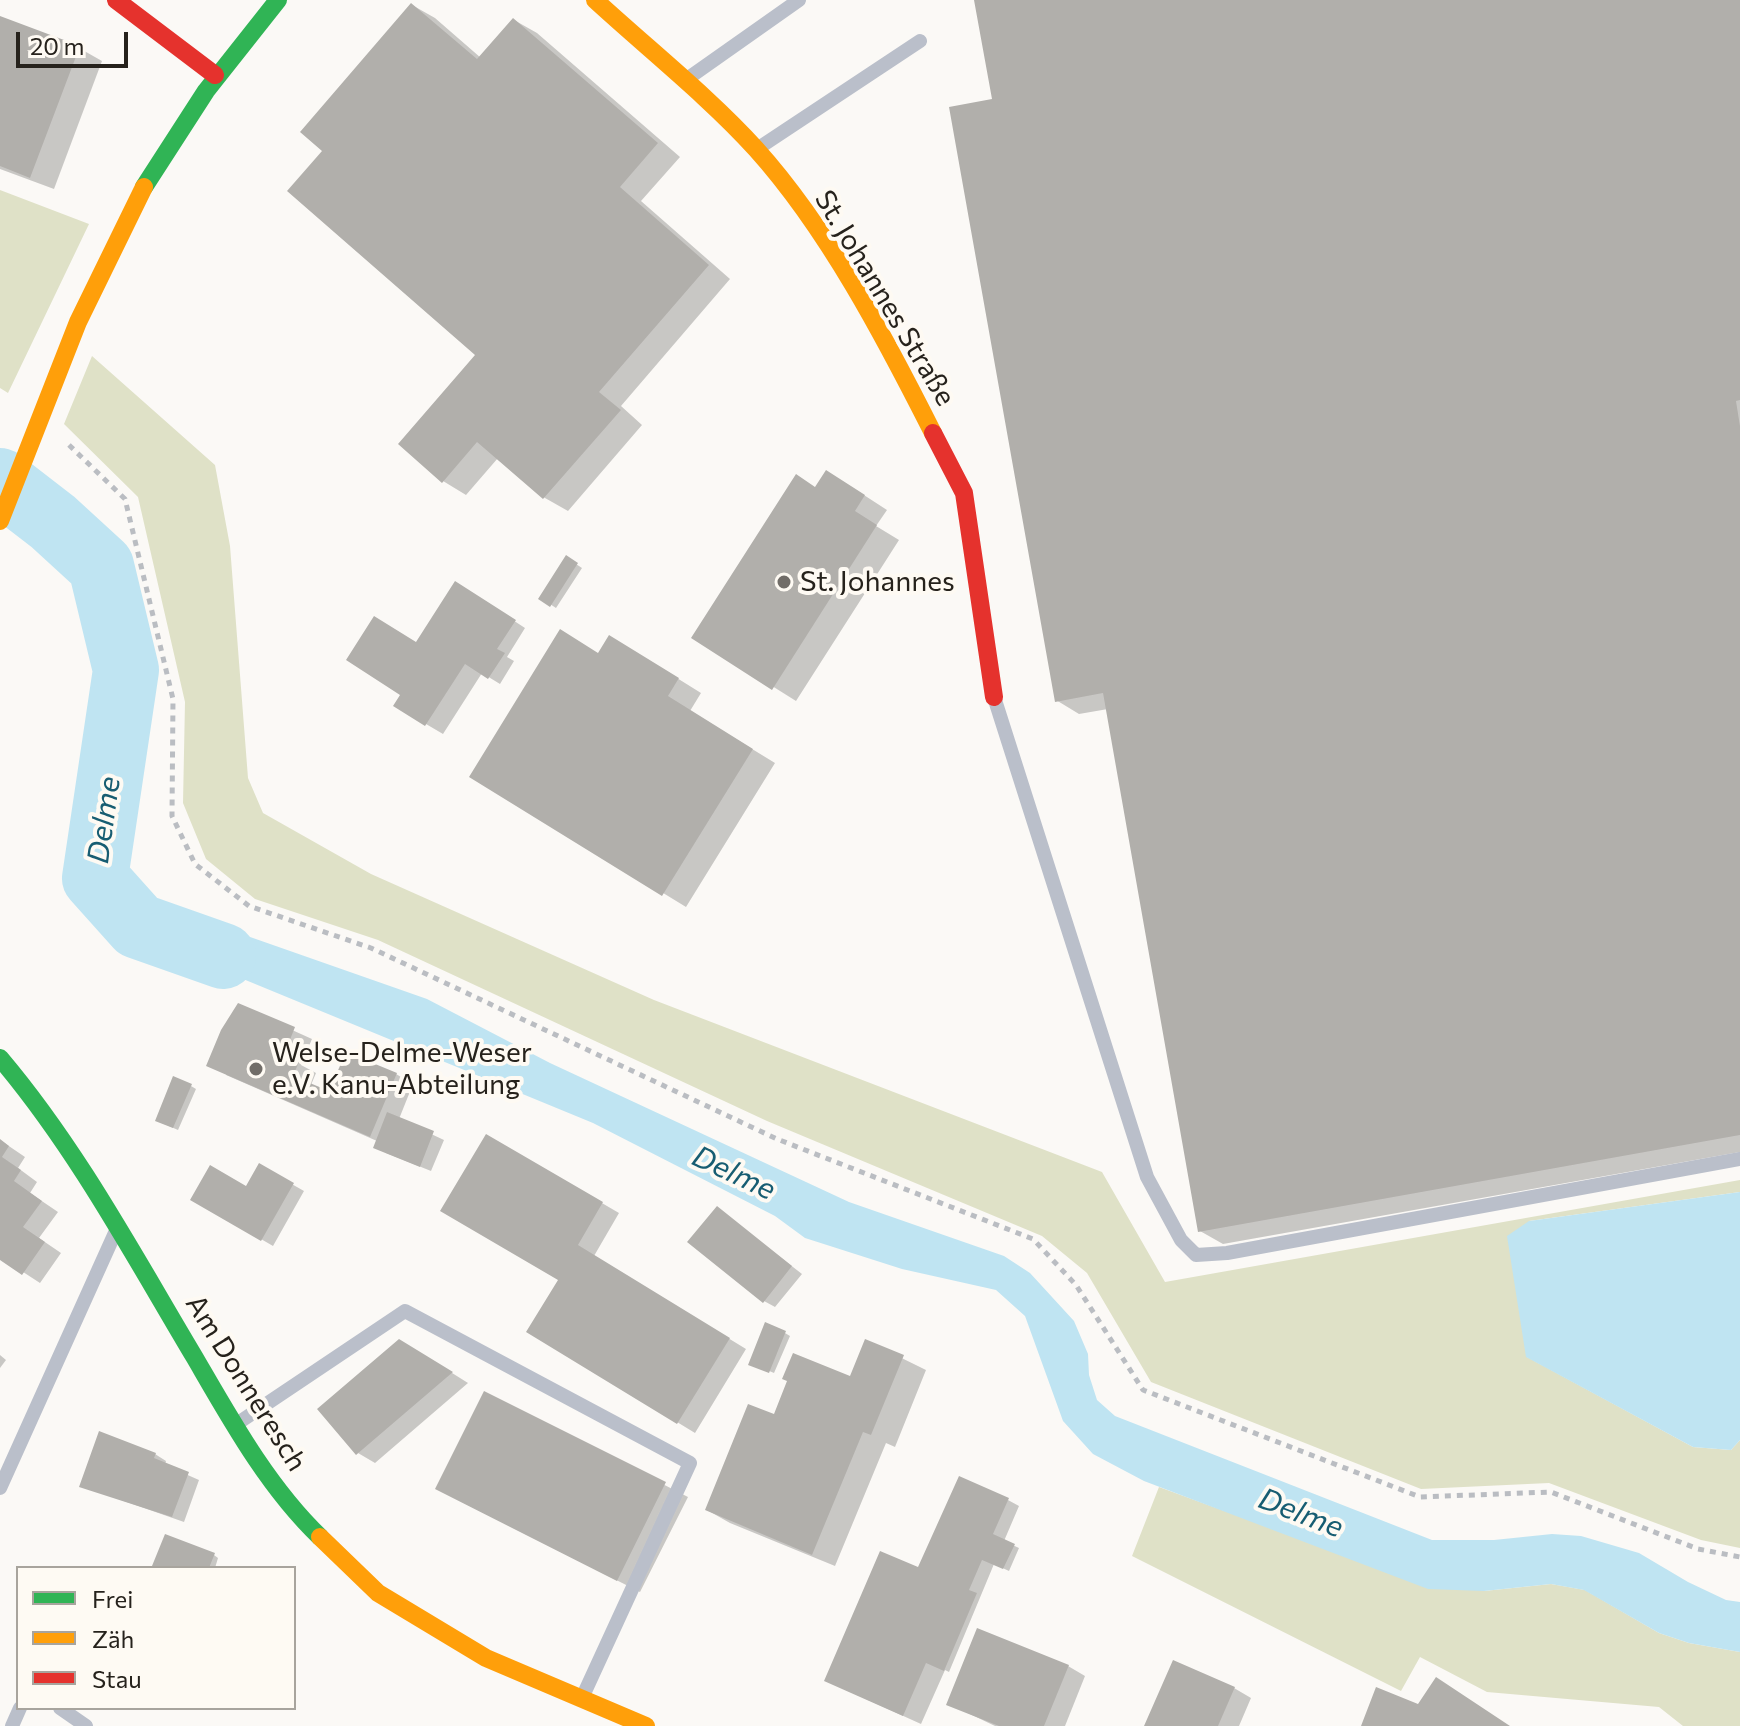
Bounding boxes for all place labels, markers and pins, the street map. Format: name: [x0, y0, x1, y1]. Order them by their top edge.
place label: St. Johannes: [800, 565, 955, 599]
marker: St. Johannes: [775, 573, 793, 591]
place label: Welse-Delme-Weser e.V. Kanu-Abteilung: [272, 1036, 532, 1102]
marker: Welse-Delme-Weser e.V. Kanu-Abteilung: [247, 1060, 265, 1078]

